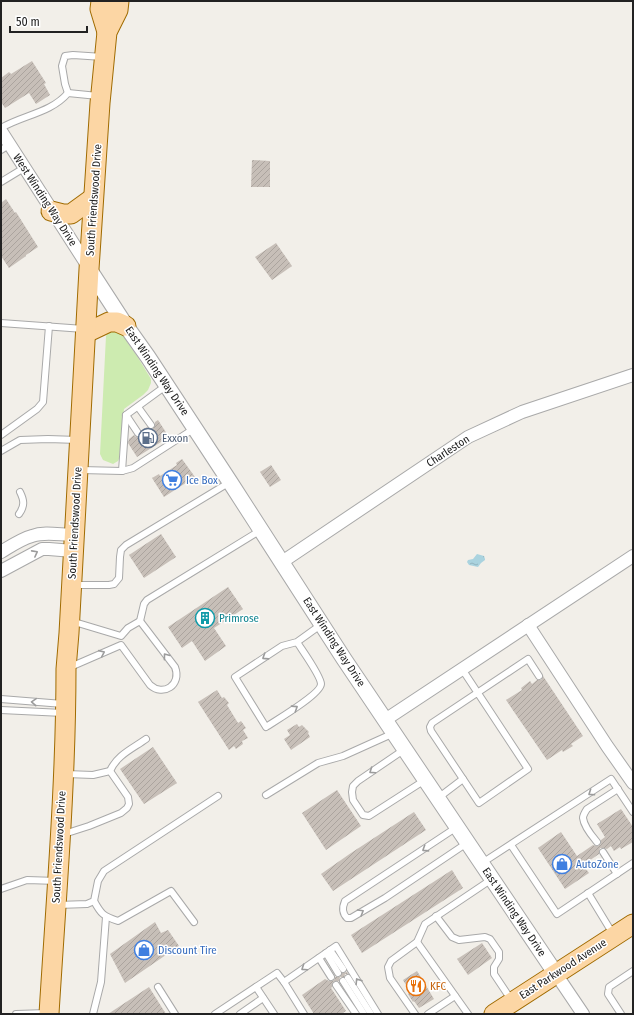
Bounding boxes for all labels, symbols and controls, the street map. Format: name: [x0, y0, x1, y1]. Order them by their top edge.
scale bar: [10, 8, 87, 34]
text: 50 m: [16, 15, 40, 29]
street label: South Friendswood Drive: [84, 144, 104, 256]
street label: West Winding Way Drive: [10, 151, 80, 249]
street label: East Winding Way Drive: [122, 324, 192, 418]
fuel station icon: Exxon: [137, 427, 159, 449]
place label: Exxon: [162, 432, 188, 445]
street label: Charleston: [424, 432, 472, 470]
street label: South Friendswood Drive: [66, 467, 84, 579]
supermarket icon: Ice Box: [161, 469, 183, 491]
place label: Ice Box: [186, 474, 218, 487]
one-way arrow: [31, 550, 38, 558]
street label: East Winding Way Drive: [300, 595, 368, 689]
building icon: Primrose: [194, 607, 216, 629]
place label: Primrose: [219, 612, 259, 625]
one-way arrow: [98, 650, 105, 658]
one-way arrow: [262, 652, 269, 660]
one-way arrow: [164, 653, 171, 660]
one-way arrow: [31, 697, 37, 706]
one-way arrow: [291, 705, 298, 712]
one-way arrow: [370, 766, 377, 773]
one-way arrow: [588, 788, 595, 795]
street label: South Friendswood Drive: [50, 791, 68, 903]
one-way arrow: [422, 844, 429, 851]
shop icon: AutoZone: [551, 853, 573, 875]
place label: AutoZone: [576, 858, 619, 871]
street label: East Winding Way Drive: [479, 865, 549, 959]
one-way arrow: [357, 910, 364, 917]
street label: East Parkwood Avenue: [517, 936, 609, 1002]
shop icon: Discount Tire: [133, 939, 155, 961]
place label: Discount Tire: [158, 944, 217, 957]
one-way arrow: [301, 963, 308, 971]
restaurant icon: KFC: [405, 975, 427, 997]
one-way arrow: [355, 978, 362, 985]
place label: KFC: [430, 980, 446, 993]

